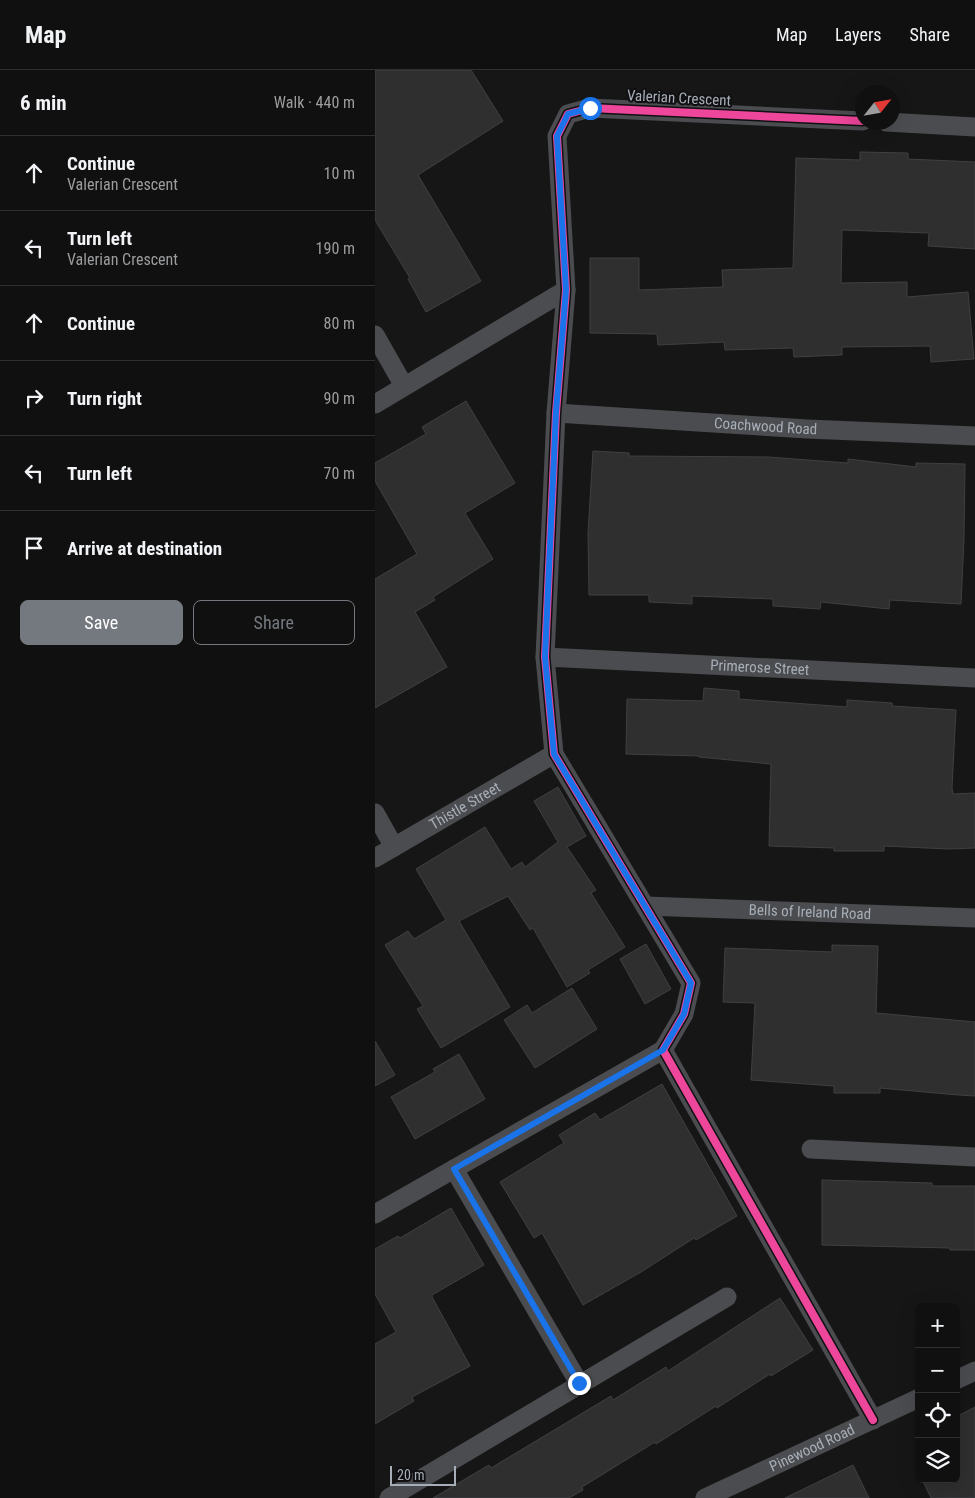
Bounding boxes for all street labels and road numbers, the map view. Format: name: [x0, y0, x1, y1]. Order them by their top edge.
street label: Valerian Crescent: [627, 86, 731, 110]
street label: Coachwood Road: [713, 414, 817, 438]
street label: Primerose Street: [710, 656, 810, 679]
street label: Thistle Street: [426, 778, 504, 833]
street label: Bells of Ireland Road: [748, 901, 871, 923]
street label: Pinewood Road: [766, 1420, 857, 1476]

